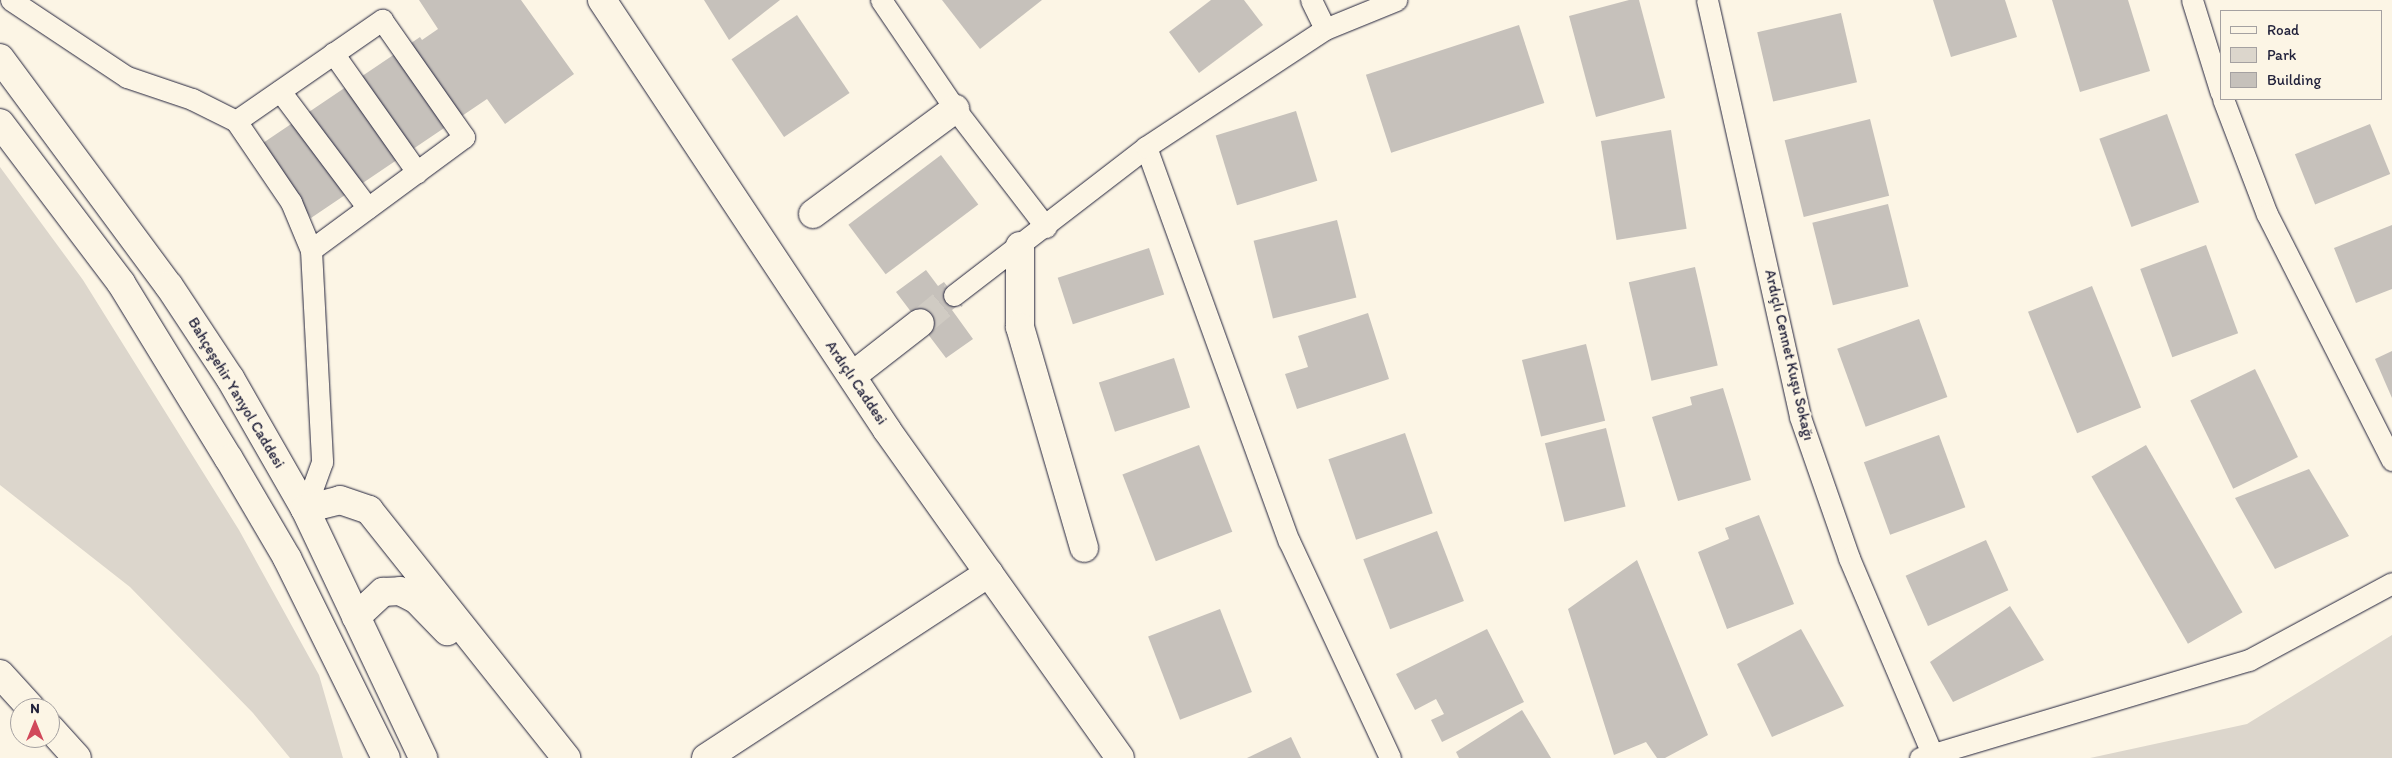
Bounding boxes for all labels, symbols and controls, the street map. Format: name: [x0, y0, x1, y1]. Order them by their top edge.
legend: [2220, 10, 2382, 100]
text: Road: [2267, 21, 2299, 39]
text: Park: [2267, 46, 2297, 64]
text: Building: [2267, 71, 2321, 89]
street label: Ardıçlı Cennet Kuşu Sokağı: [1761, 268, 1817, 442]
street label: Bahçeşehir Yanyol Caddesi: [184, 315, 288, 471]
street label: Ardıçlı Caddesi: [821, 338, 891, 428]
north arrow: [10, 698, 60, 748]
text: N: [30, 700, 40, 717]

